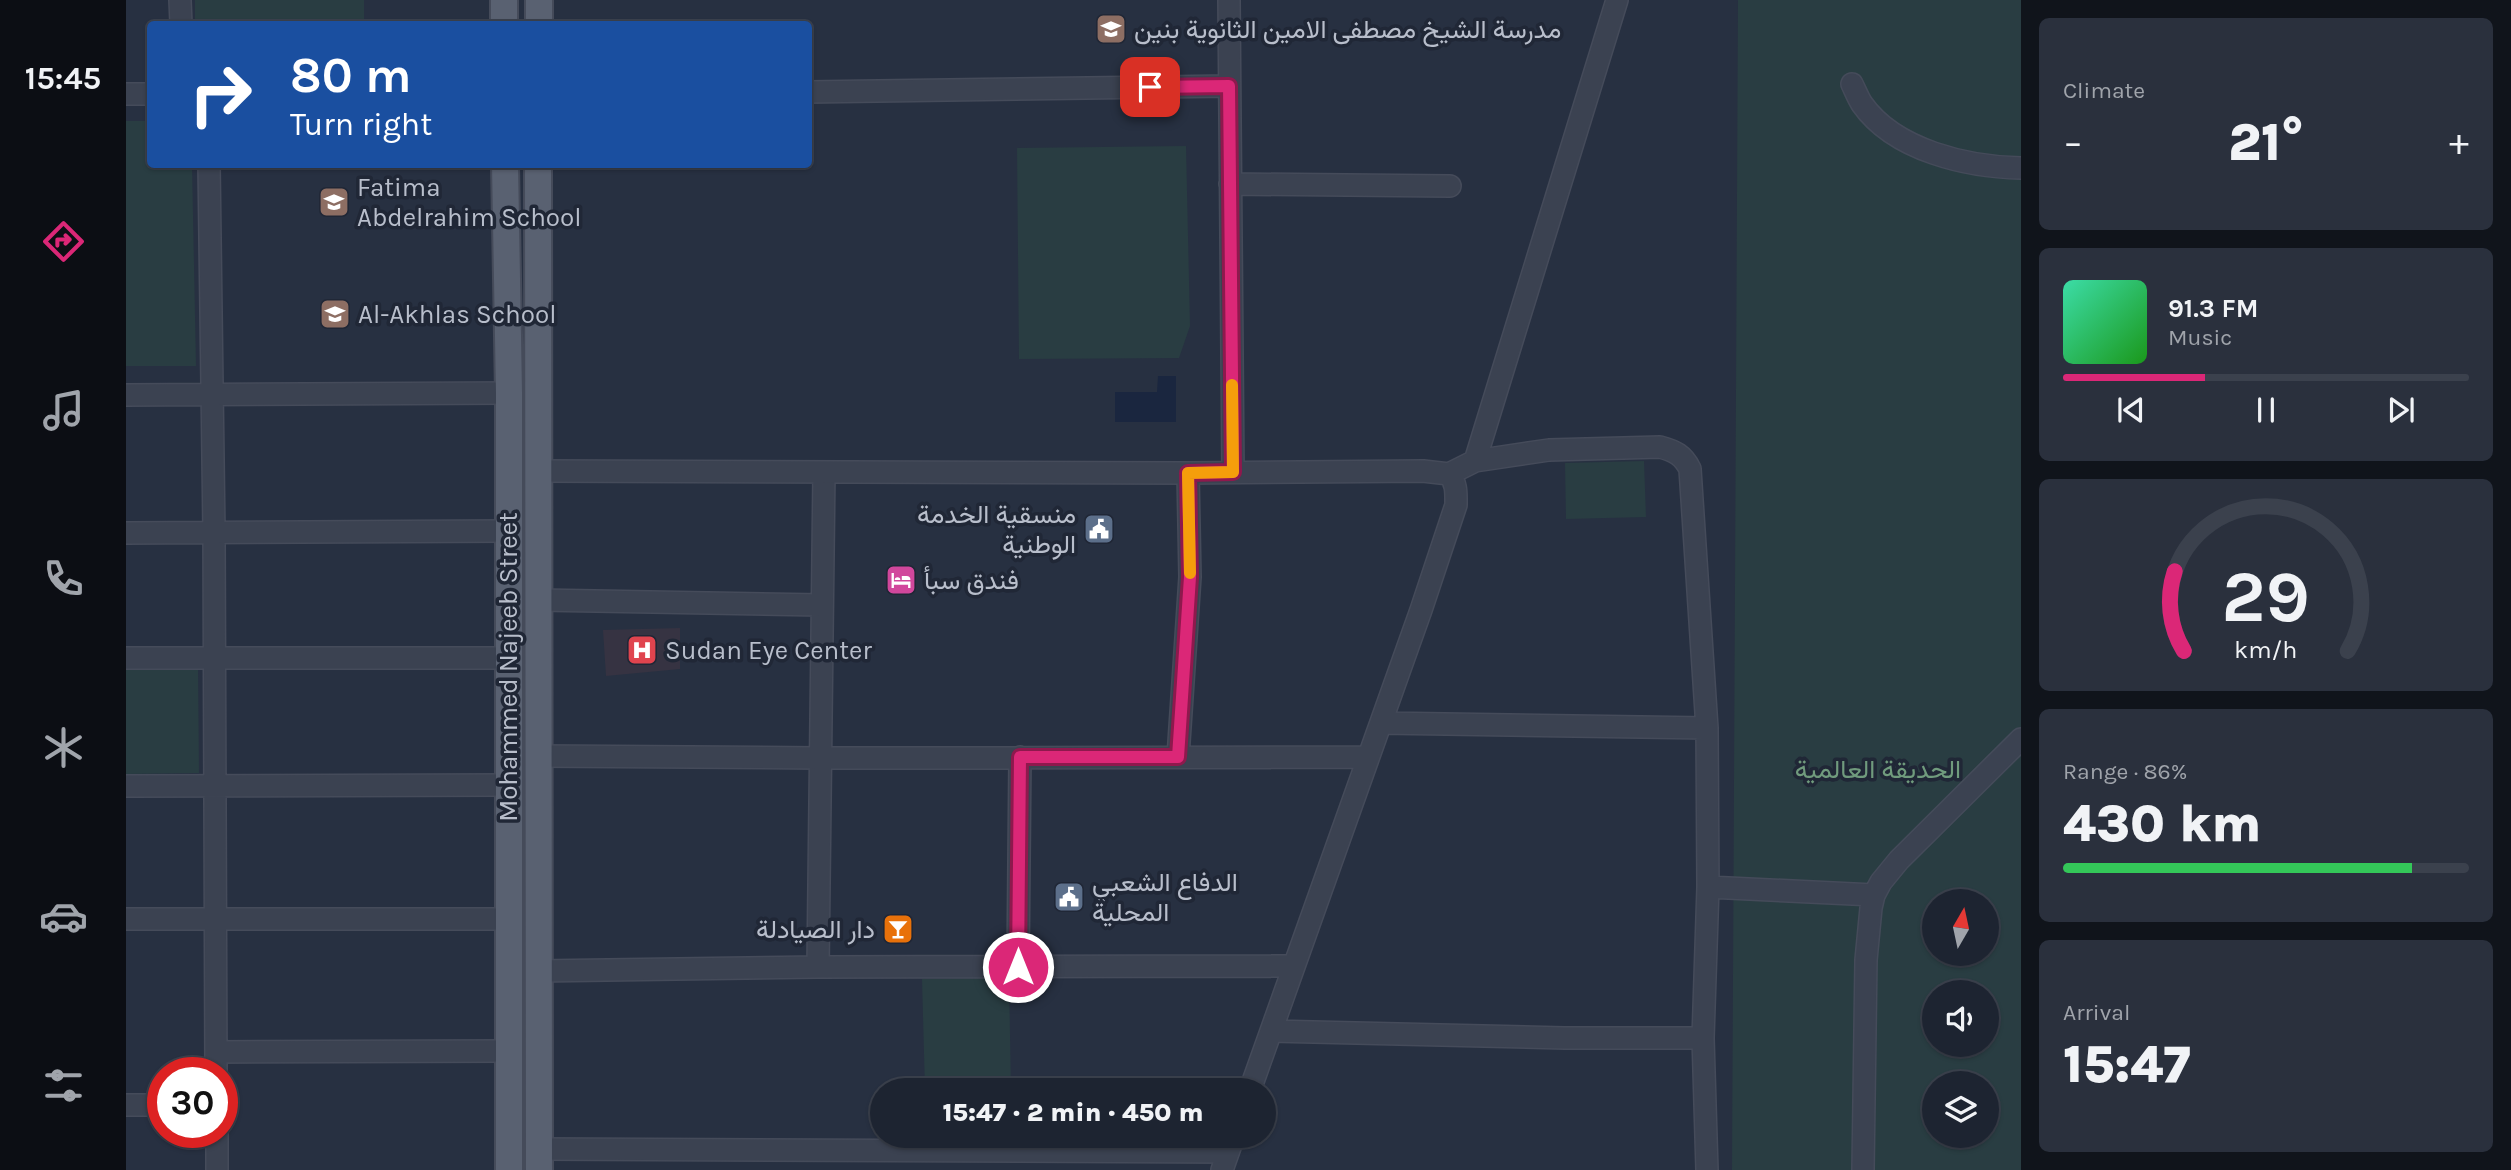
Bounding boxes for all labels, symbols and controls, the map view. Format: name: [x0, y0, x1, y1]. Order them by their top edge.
school or university icon: مدرسة الشيخ مصطفى الامين الثانوية بنين: [1094, 12, 1128, 46]
place label: مدرسة الشيخ مصطفى الامين الثانوية بنين: [1134, 14, 1561, 47]
text: 80 m: [290, 47, 412, 104]
icon: right: [175, 49, 266, 140]
pin: [1120, 57, 1180, 117]
text: 15:45: [25, 60, 101, 97]
icon: arrive: [1131, 68, 1169, 106]
text: Climate: [2063, 77, 2145, 104]
text: Turn right: [290, 106, 432, 143]
text: 21°: [2228, 112, 2304, 173]
text: −: [2063, 120, 2083, 165]
text: +: [2449, 120, 2469, 165]
place label: Fatima Abdelrahim School: [357, 172, 582, 233]
school or university icon: Fatima Abdelrahim School: [317, 185, 351, 219]
icon: directions: [39, 217, 88, 266]
text: 91.3 FM: [2168, 293, 2258, 324]
school or university icon: Al-Akhlas School: [318, 297, 352, 331]
place label: Al-Akhlas School: [358, 299, 557, 330]
text: Music: [2168, 324, 2232, 351]
icon: music: [39, 386, 88, 435]
icon: previous: [2112, 391, 2150, 429]
icon: pause: [2247, 391, 2285, 429]
icon: next: [2382, 391, 2420, 429]
place label: منسقية الخدمة الوطنية: [917, 499, 1076, 560]
street label: Mohammed Najeeb Street: [493, 512, 524, 822]
public building icon: منسقية الخدمة الوطنية: [1082, 512, 1116, 546]
icon: phone: [39, 554, 88, 603]
text: 29: [2222, 554, 2310, 639]
hotel icon: فندق سبأ: [884, 563, 918, 597]
place label: فندق سبأ: [924, 565, 1019, 596]
hospital icon: Sudan Eye Center: [625, 633, 659, 667]
place label: Sudan Eye Center: [665, 635, 872, 666]
text: km/h: [2234, 635, 2298, 664]
icon: climate: [39, 723, 88, 772]
park label: الحديقة العالمية: [1795, 754, 1961, 785]
text: Range · 86%: [2063, 758, 2187, 785]
text: 430 km: [2063, 793, 2261, 854]
place label: الدفاع الشعبي المحلية: [1092, 867, 1238, 928]
public building icon: الدفاع الشعبي المحلية: [1052, 880, 1086, 914]
north arrow: [1922, 889, 1998, 966]
map controls: [1922, 889, 1999, 1148]
icon: car: [39, 892, 88, 941]
bar icon: دار الصيادلة: [881, 912, 915, 946]
place label: دار الصيادلة: [756, 914, 875, 945]
position arrow: [981, 930, 1055, 1004]
button: sound: [1922, 980, 1999, 1057]
text: Arrival: [2063, 999, 2130, 1026]
text: 15:47: [2063, 1034, 2191, 1095]
speed limit sign: 30: [147, 1057, 238, 1148]
icon: filters: [39, 1061, 88, 1110]
button: layers: [1922, 1071, 1999, 1148]
text: 15:47 · 2 min · 450 m: [942, 1097, 1204, 1128]

